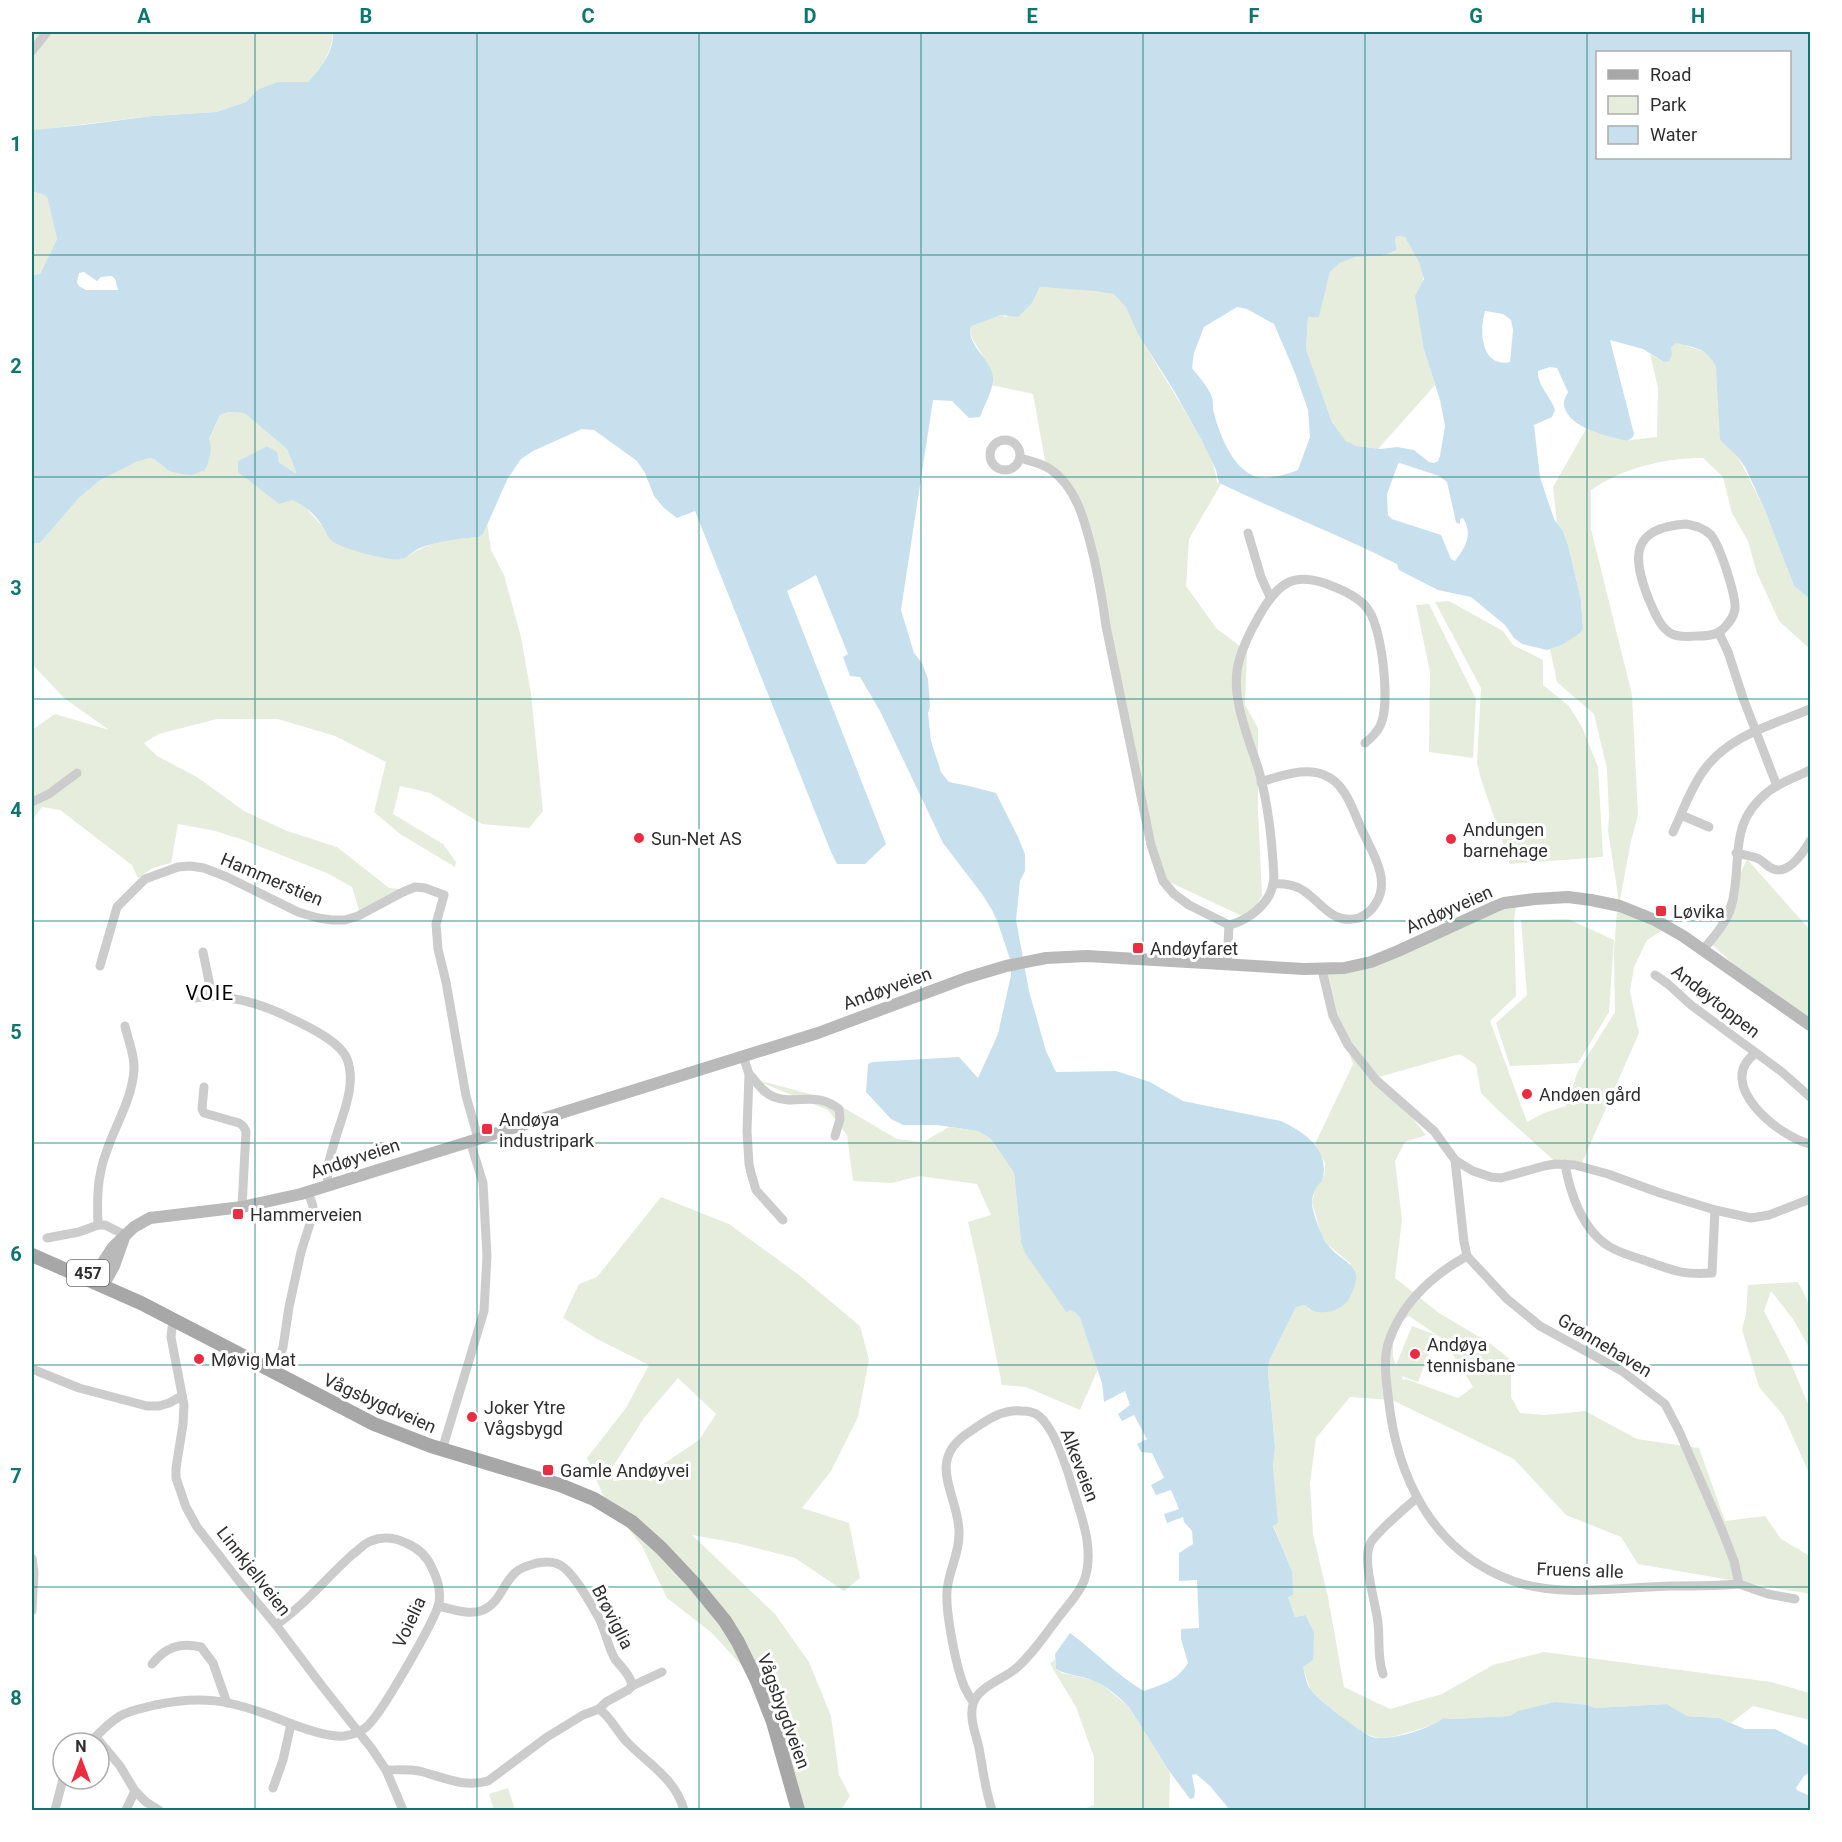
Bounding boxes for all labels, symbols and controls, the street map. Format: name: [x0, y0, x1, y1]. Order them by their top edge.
text: A: [137, 4, 151, 28]
text: B: [360, 4, 372, 28]
text: C: [581, 4, 595, 28]
text: D: [804, 4, 817, 28]
text: E: [1026, 4, 1038, 28]
text: F: [1249, 4, 1260, 28]
text: G: [1469, 4, 1483, 28]
text: H: [1691, 4, 1705, 28]
legend: [1596, 51, 1791, 159]
text: Road: [1650, 64, 1691, 85]
text: Park: [1650, 94, 1687, 115]
text: Water: [1650, 124, 1697, 145]
text: 1: [10, 132, 22, 156]
text: 2: [10, 354, 22, 378]
text: 3: [10, 576, 22, 600]
text: 4: [10, 798, 22, 822]
place label: Andungen barnehage: [1463, 819, 1548, 861]
place label: Sun-Net AS: [651, 828, 742, 849]
marker: Sun-Net AS: [632, 831, 646, 845]
marker: Andungen barnehage: [1444, 832, 1458, 846]
street label: Hammerstien: [218, 848, 326, 910]
street label: Andøyveien: [1402, 881, 1496, 937]
place label: Løvika: [1673, 901, 1725, 922]
marker: Løvika: [1654, 904, 1668, 918]
place label: Andøyfaret: [1150, 938, 1238, 959]
marker: Andøyfaret: [1131, 941, 1145, 955]
street label: Andøytoppen: [1668, 960, 1764, 1042]
street label: Andøyveien: [840, 962, 934, 1014]
district label: VOIE: [185, 981, 235, 1005]
text: 5: [10, 1020, 22, 1044]
place label: Andøen gård: [1539, 1084, 1641, 1105]
marker: Andøen gård: [1520, 1087, 1534, 1101]
place label: Andøya industripark: [499, 1109, 595, 1151]
marker: Andøya industripark: [480, 1122, 494, 1136]
street label: Andøyveien: [308, 1134, 402, 1182]
place label: Hammerveien: [250, 1204, 362, 1225]
marker: Hammerveien: [231, 1207, 245, 1221]
text: 6: [10, 1242, 22, 1266]
road number: 457: [67, 1260, 109, 1286]
street label: Grønnehaven: [1554, 1309, 1656, 1381]
place label: Andøya tennisbane: [1427, 1334, 1515, 1376]
marker: Andøya tennisbane: [1408, 1347, 1422, 1361]
place label: Møvig Mat: [211, 1349, 296, 1370]
marker: Møvig Mat: [192, 1352, 206, 1366]
street label: Vågsbygdveien: [320, 1369, 440, 1437]
place label: Joker Ytre Vågsbygd: [484, 1397, 565, 1439]
marker: Joker Ytre Vågsbygd: [465, 1410, 479, 1424]
street label: Alkeveien: [1056, 1426, 1104, 1504]
place label: Gamle Andøyvei: [560, 1460, 689, 1481]
marker: Gamle Andøyvei: [541, 1463, 555, 1477]
text: 7: [10, 1464, 22, 1488]
street label: Linnkjellveien: [213, 1522, 295, 1620]
street label: Fruens alle: [1536, 1558, 1624, 1582]
street label: Brøviglia: [588, 1581, 638, 1653]
street label: Voielia: [388, 1593, 430, 1651]
street label: Vågsbygdveien: [753, 1651, 815, 1771]
text: 8: [10, 1686, 22, 1710]
north arrow: [51, 1731, 111, 1791]
text: N: [75, 1737, 87, 1756]

